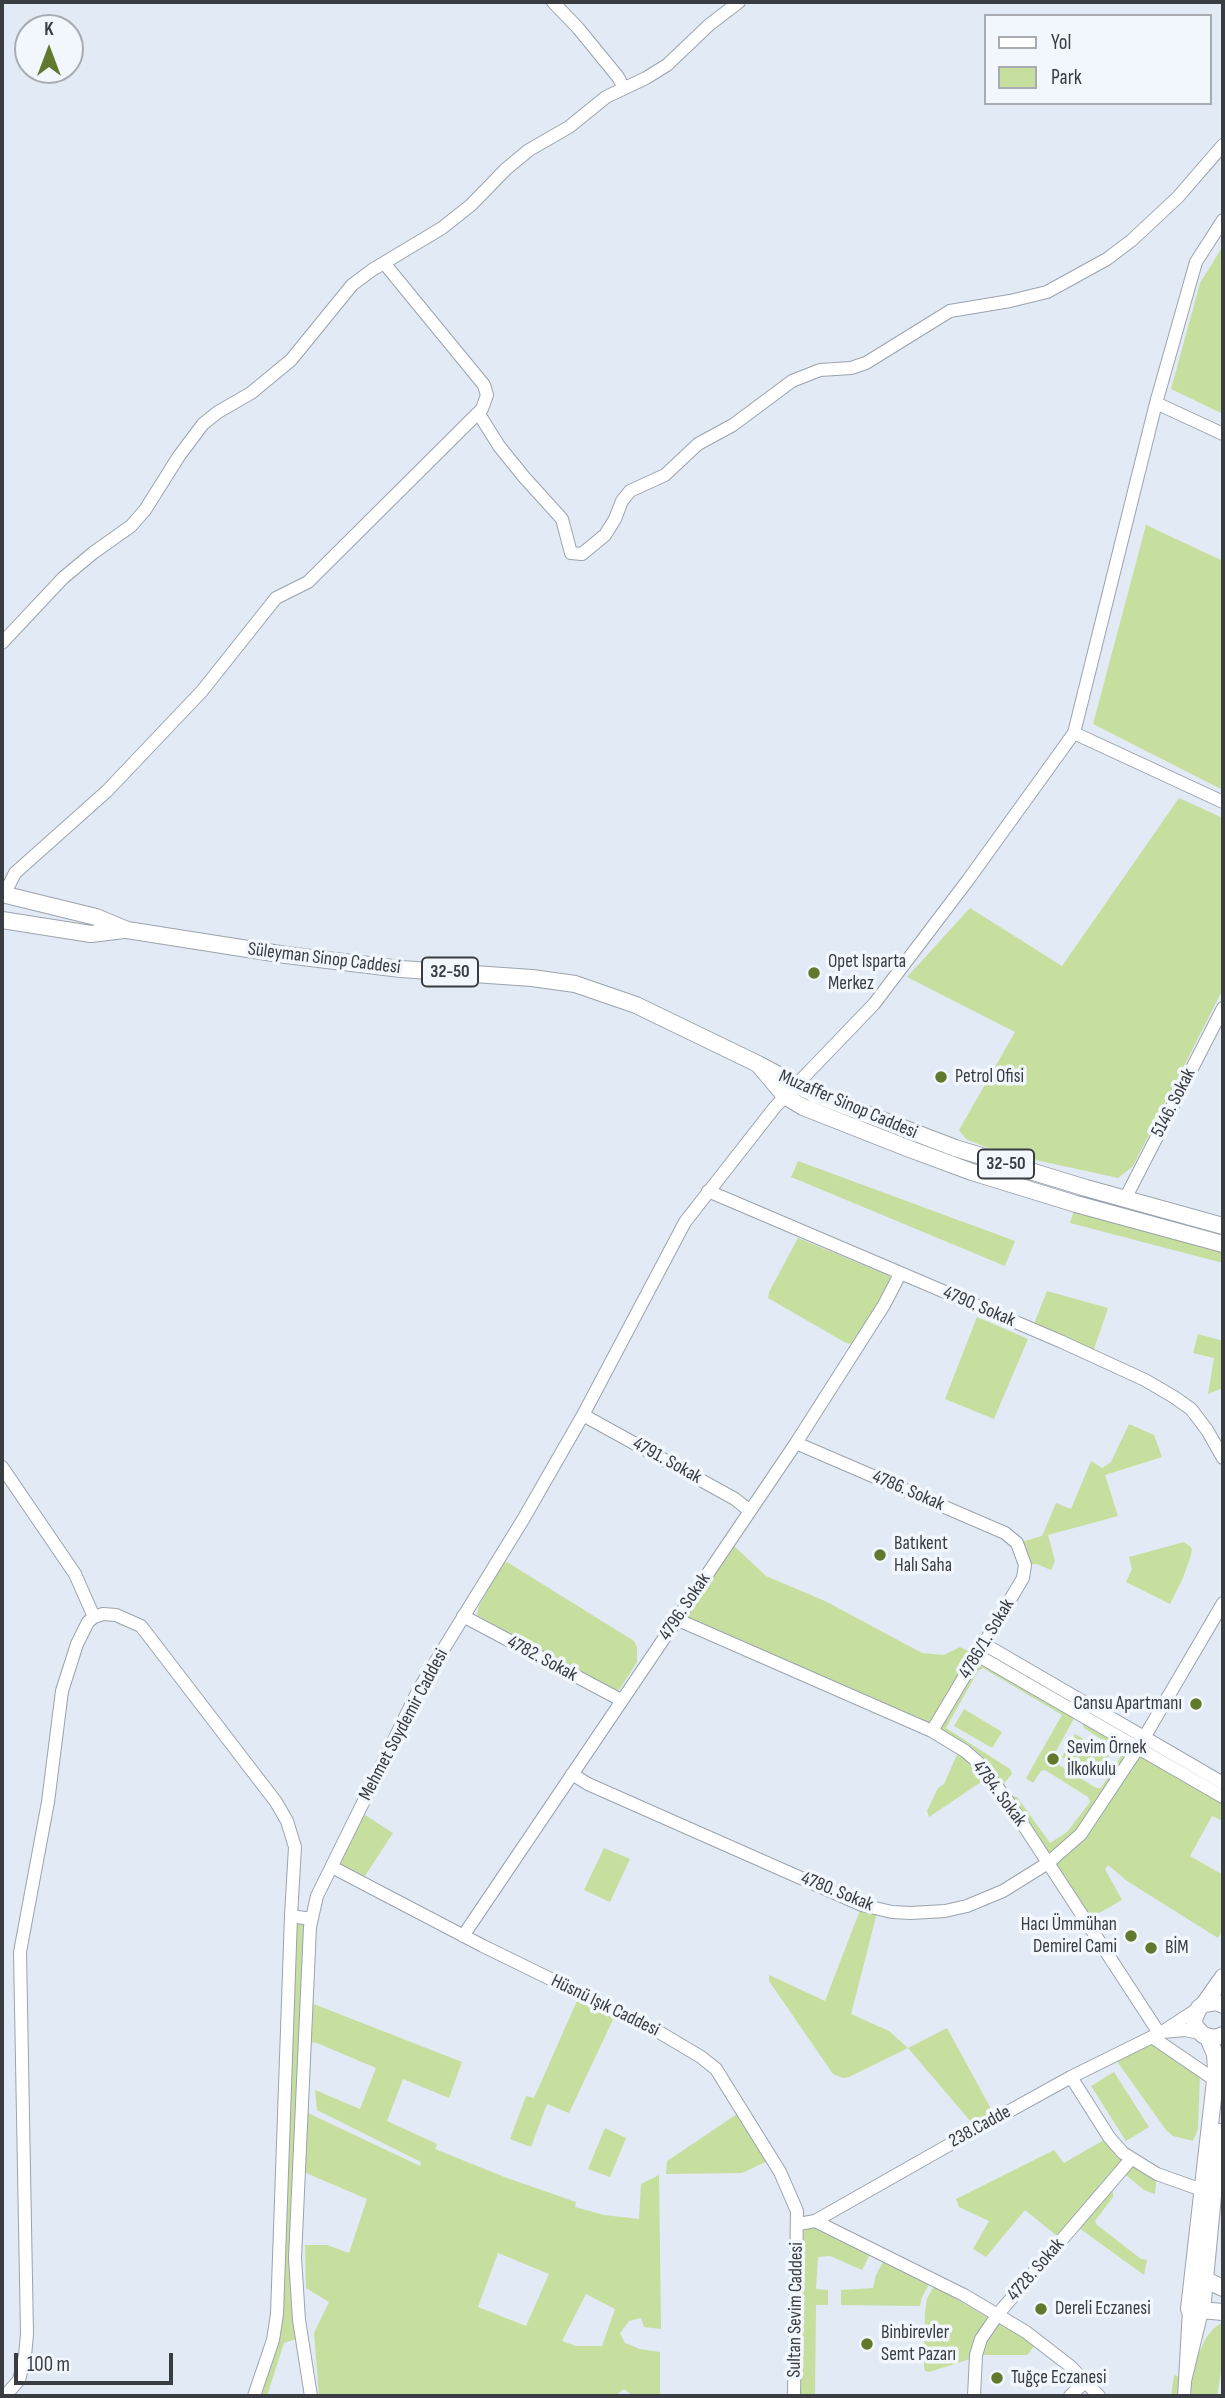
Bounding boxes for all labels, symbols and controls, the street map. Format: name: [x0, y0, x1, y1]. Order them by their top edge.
north arrow: [14, 14, 84, 84]
legend: [984, 14, 1211, 105]
text: K: [44, 18, 54, 41]
text: Yol: [1051, 30, 1071, 55]
text: Park: [1051, 65, 1082, 90]
street label: Süleyman Sinop Caddesi: [246, 938, 402, 980]
place label: Opet Isparta Merkez: [828, 951, 906, 995]
road number: 32-50: [422, 958, 478, 987]
marker: Opet Isparta Merkez: [806, 965, 822, 981]
street label: Muzaffer Sinop Caddesi: [775, 1065, 921, 1145]
street label: 5146. Sokak: [1147, 1065, 1201, 1141]
place label: Petrol Ofisi: [955, 1066, 1024, 1088]
marker: Petrol Ofisi: [933, 1069, 949, 1085]
road number: 32-50: [978, 1149, 1034, 1178]
street label: 4790. Sokak: [939, 1282, 1019, 1332]
street label: 4791. Sokak: [628, 1433, 706, 1489]
street label: 4786. Sokak: [869, 1466, 947, 1516]
place label: Batıkent Halı Saha: [894, 1533, 952, 1577]
marker: Batıkent Halı Saha: [872, 1547, 888, 1563]
street label: 4796. Sokak: [654, 1569, 716, 1645]
street label: 4786/1. Sokak: [954, 1595, 1020, 1683]
street label: 4782. Sokak: [503, 1631, 581, 1687]
street label: Mehmet Soydemir Caddesi: [354, 1645, 454, 1805]
place label: Cansu Apartmanı: [1074, 1693, 1182, 1715]
marker: Cansu Apartmanı: [1188, 1696, 1204, 1712]
place label: Sevim Örnek İlkokulu: [1067, 1737, 1147, 1781]
marker: Sevim Örnek İlkokulu: [1045, 1751, 1061, 1767]
street label: 4784. Sokak: [967, 1757, 1031, 1831]
street label: 4780. Sokak: [797, 1867, 877, 1917]
place label: Hacı Ümmühan Demirel Cami: [1021, 1914, 1117, 1958]
marker: Hacı Ümmühan Demirel Cami: [1123, 1928, 1139, 1944]
place label: BİM: [1165, 1937, 1189, 1959]
marker: BİM: [1143, 1940, 1159, 1956]
street label: Hüsnü Işık Caddesi: [547, 1970, 663, 2042]
street label: 238.Cadde: [945, 2101, 1015, 2153]
street label: 4728. Sokak: [1002, 2234, 1070, 2306]
street label: Sultan Sevim Caddesi: [783, 2242, 809, 2378]
place label: Dereli Eczanesi: [1055, 2298, 1151, 2320]
marker: Dereli Eczanesi: [1033, 2301, 1049, 2317]
place label: Binbirevler Semt Pazarı: [881, 2322, 956, 2366]
marker: Binbirevler Semt Pazarı: [859, 2336, 875, 2352]
scale bar: [18, 2338, 177, 2382]
text: 100 m: [27, 2352, 70, 2377]
place label: Tuğçe Eczanesi: [1011, 2367, 1106, 2389]
marker: Tuğçe Eczanesi: [989, 2370, 1005, 2386]

